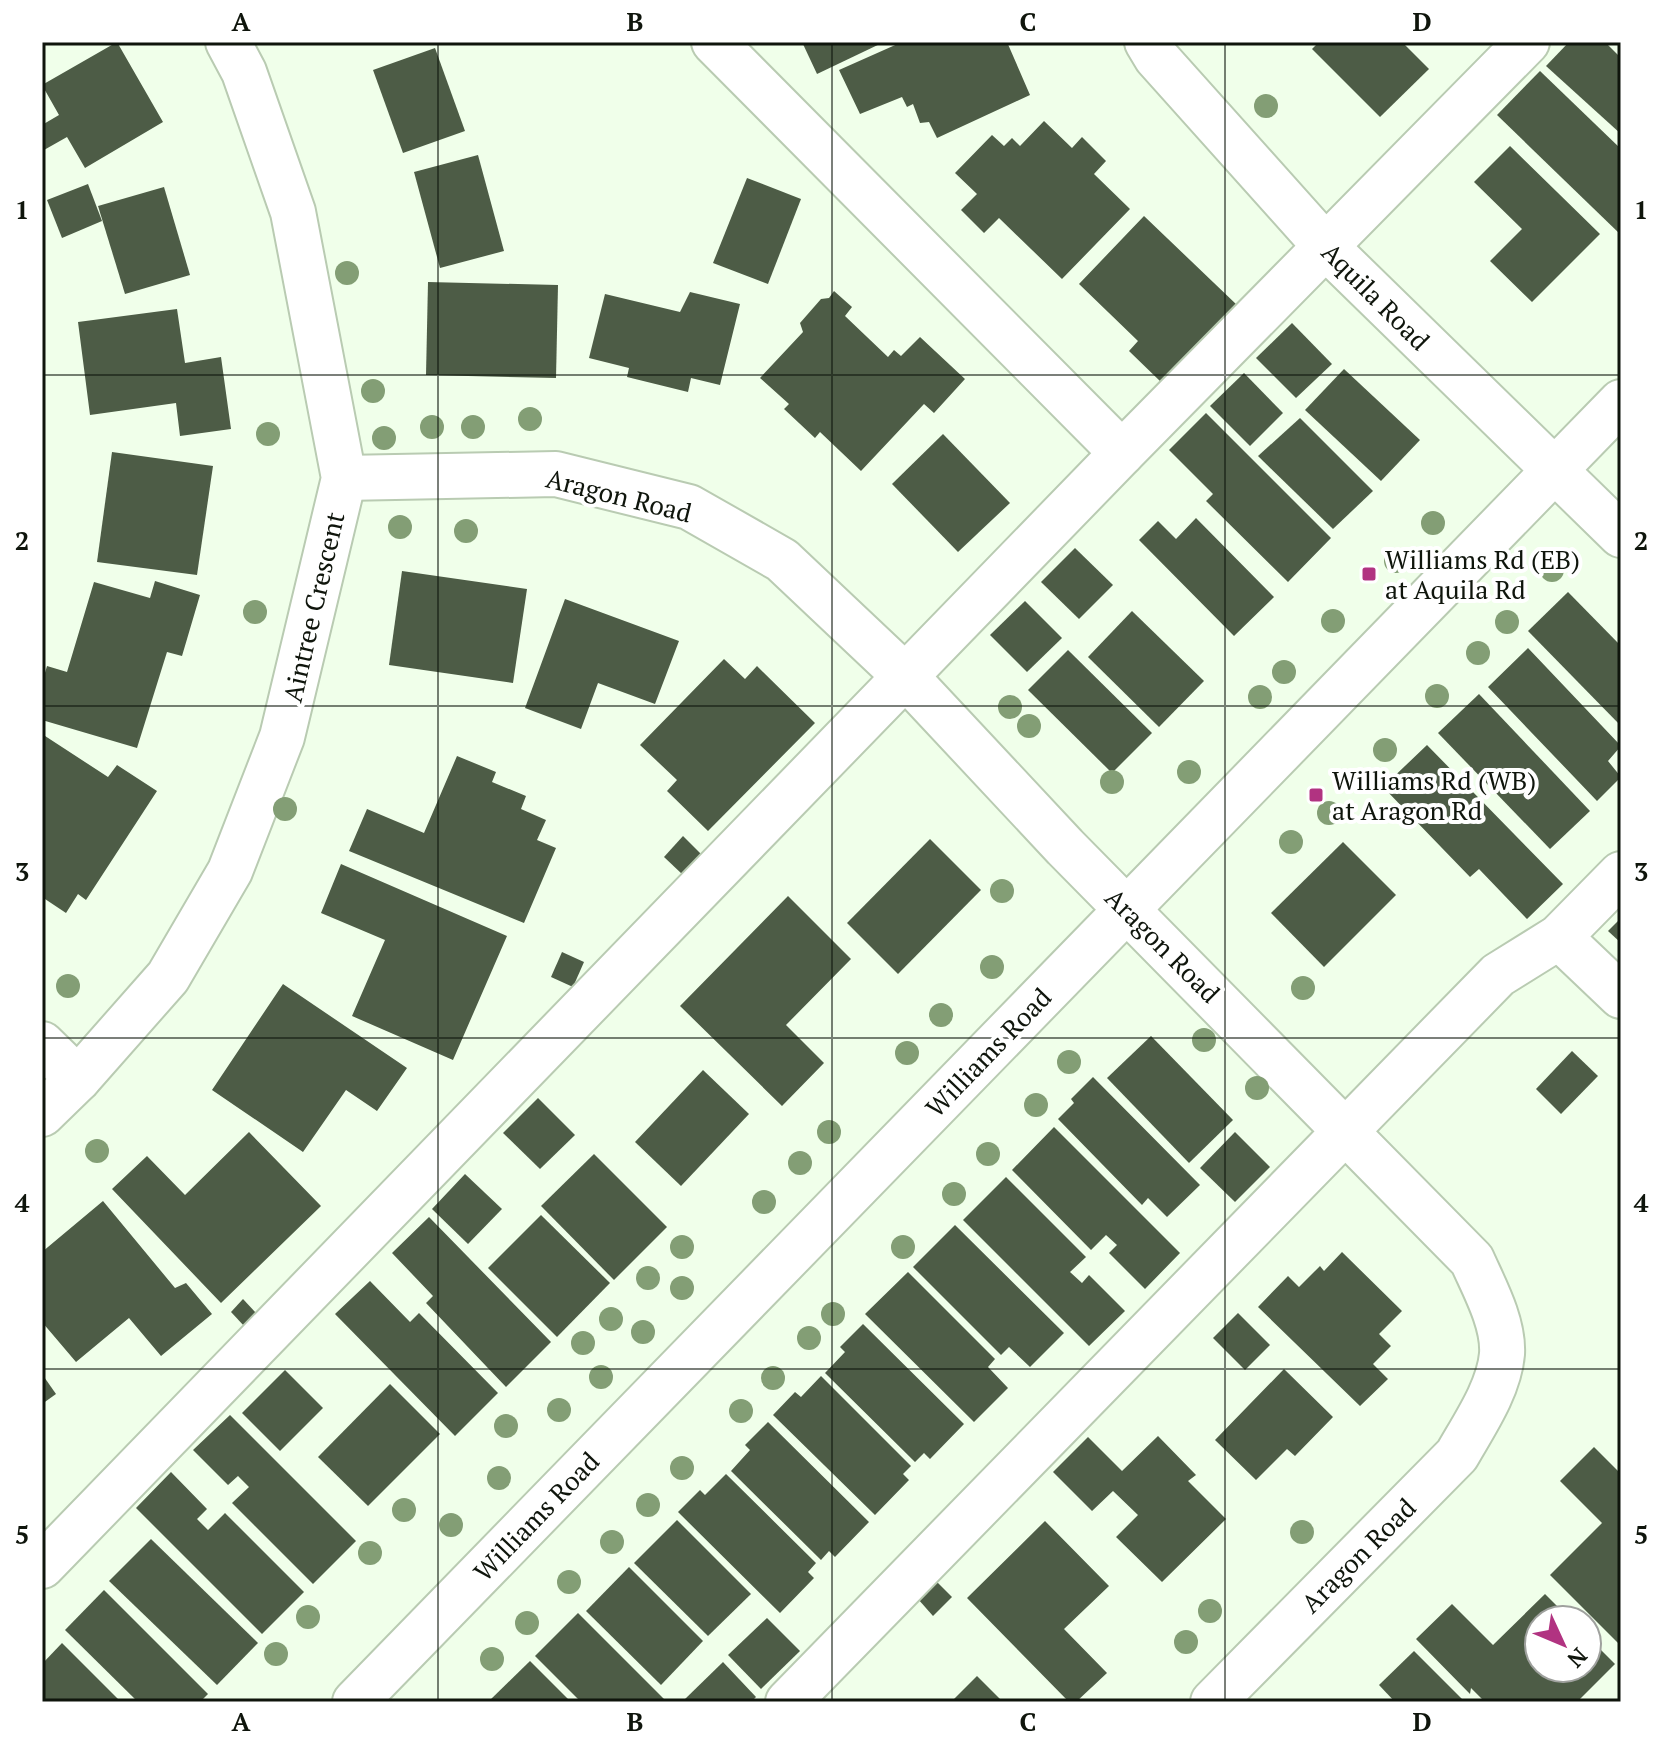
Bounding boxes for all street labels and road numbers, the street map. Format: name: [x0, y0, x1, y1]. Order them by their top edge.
street label: Aquila Road: [1315, 235, 1437, 357]
street label: Aragon Road: [543, 461, 695, 529]
street label: Aintree Crescent: [275, 508, 351, 705]
street label: Aragon Road: [1098, 880, 1228, 1010]
street label: Williams Road: [918, 980, 1058, 1124]
street label: Williams Road: [466, 1444, 606, 1588]
street label: Aragon Road: [1293, 1490, 1423, 1620]

